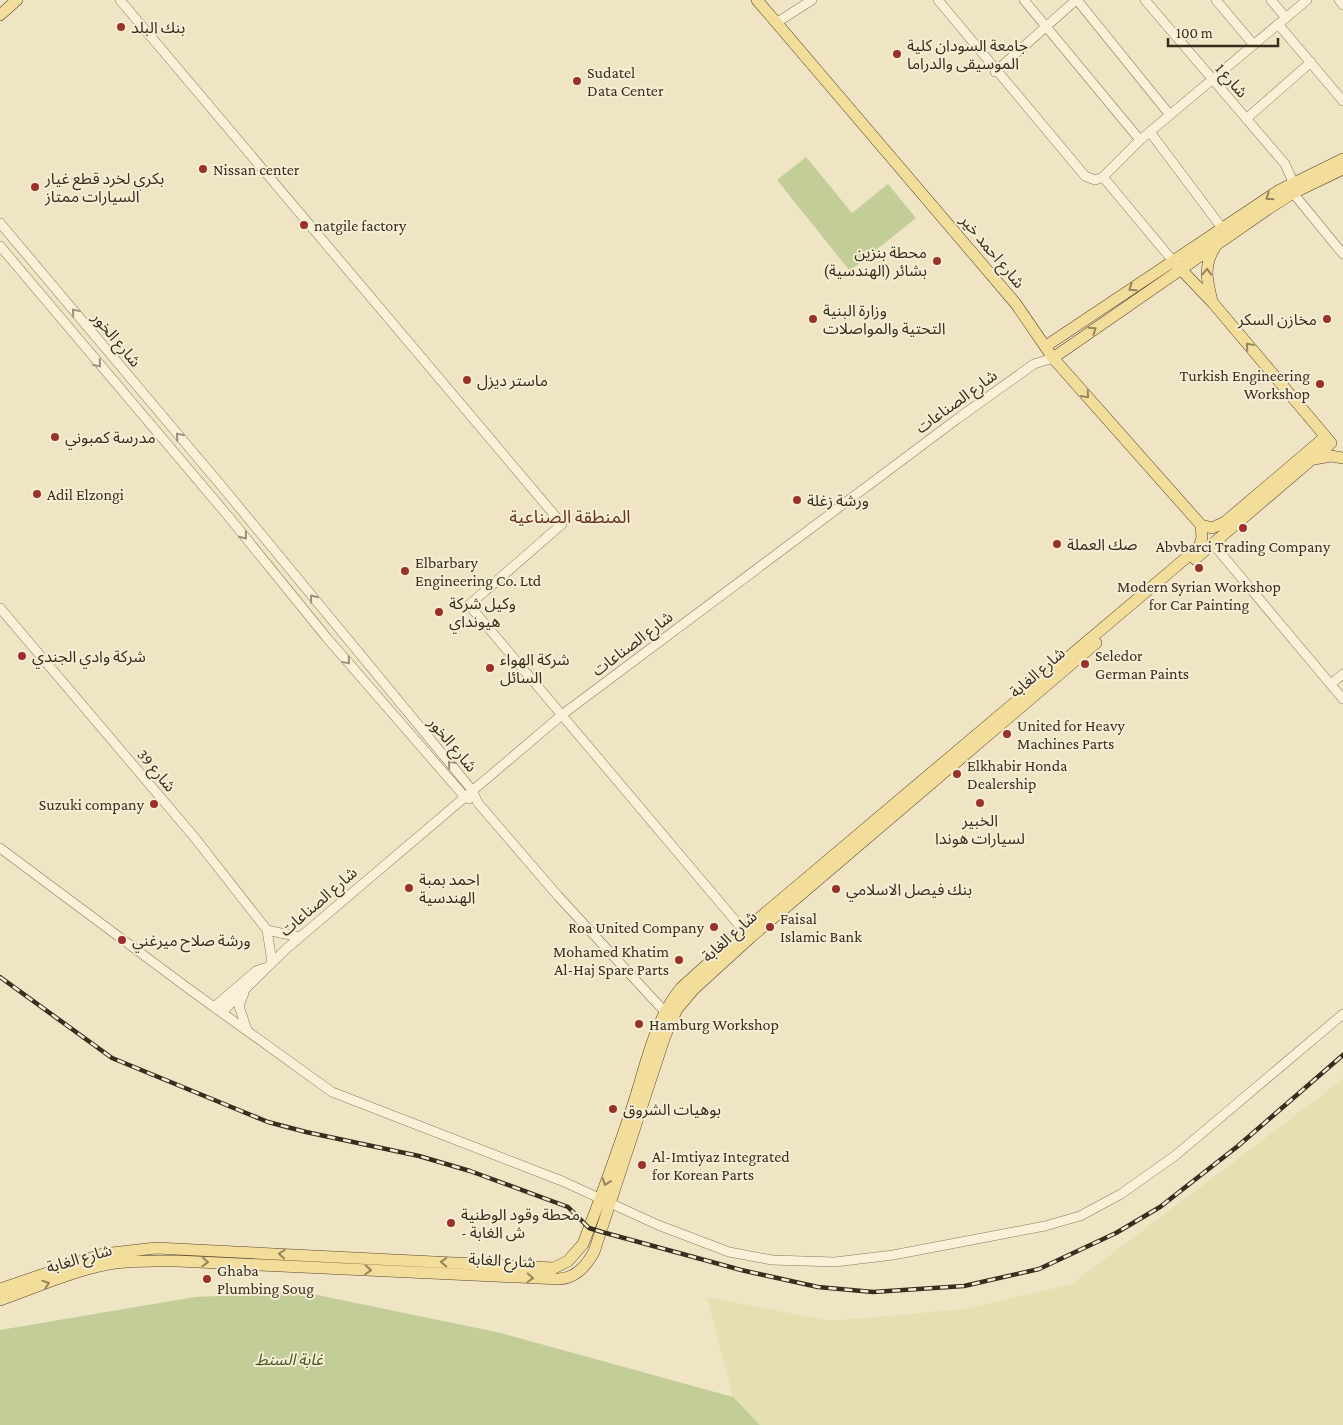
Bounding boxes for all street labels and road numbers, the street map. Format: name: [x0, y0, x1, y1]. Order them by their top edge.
street label: شارع 1: [1209, 60, 1251, 103]
street label: شارع احمد خير: [954, 211, 1028, 294]
street label: شارع الخور: [85, 308, 144, 373]
street label: شارع الصناعات: [912, 366, 1003, 440]
street label: شارع الصناعات: [589, 608, 678, 682]
street label: شارع الغابة: [1006, 644, 1071, 704]
street label: شارع الخور: [421, 713, 480, 778]
street label: شارع 39: [131, 746, 179, 797]
street label: شارع الصناعات: [276, 863, 363, 942]
street label: شارع الغابة: [699, 908, 763, 968]
street label: شارع الغابة: [44, 1241, 115, 1280]
street label: شارع الغابة: [468, 1250, 536, 1275]

